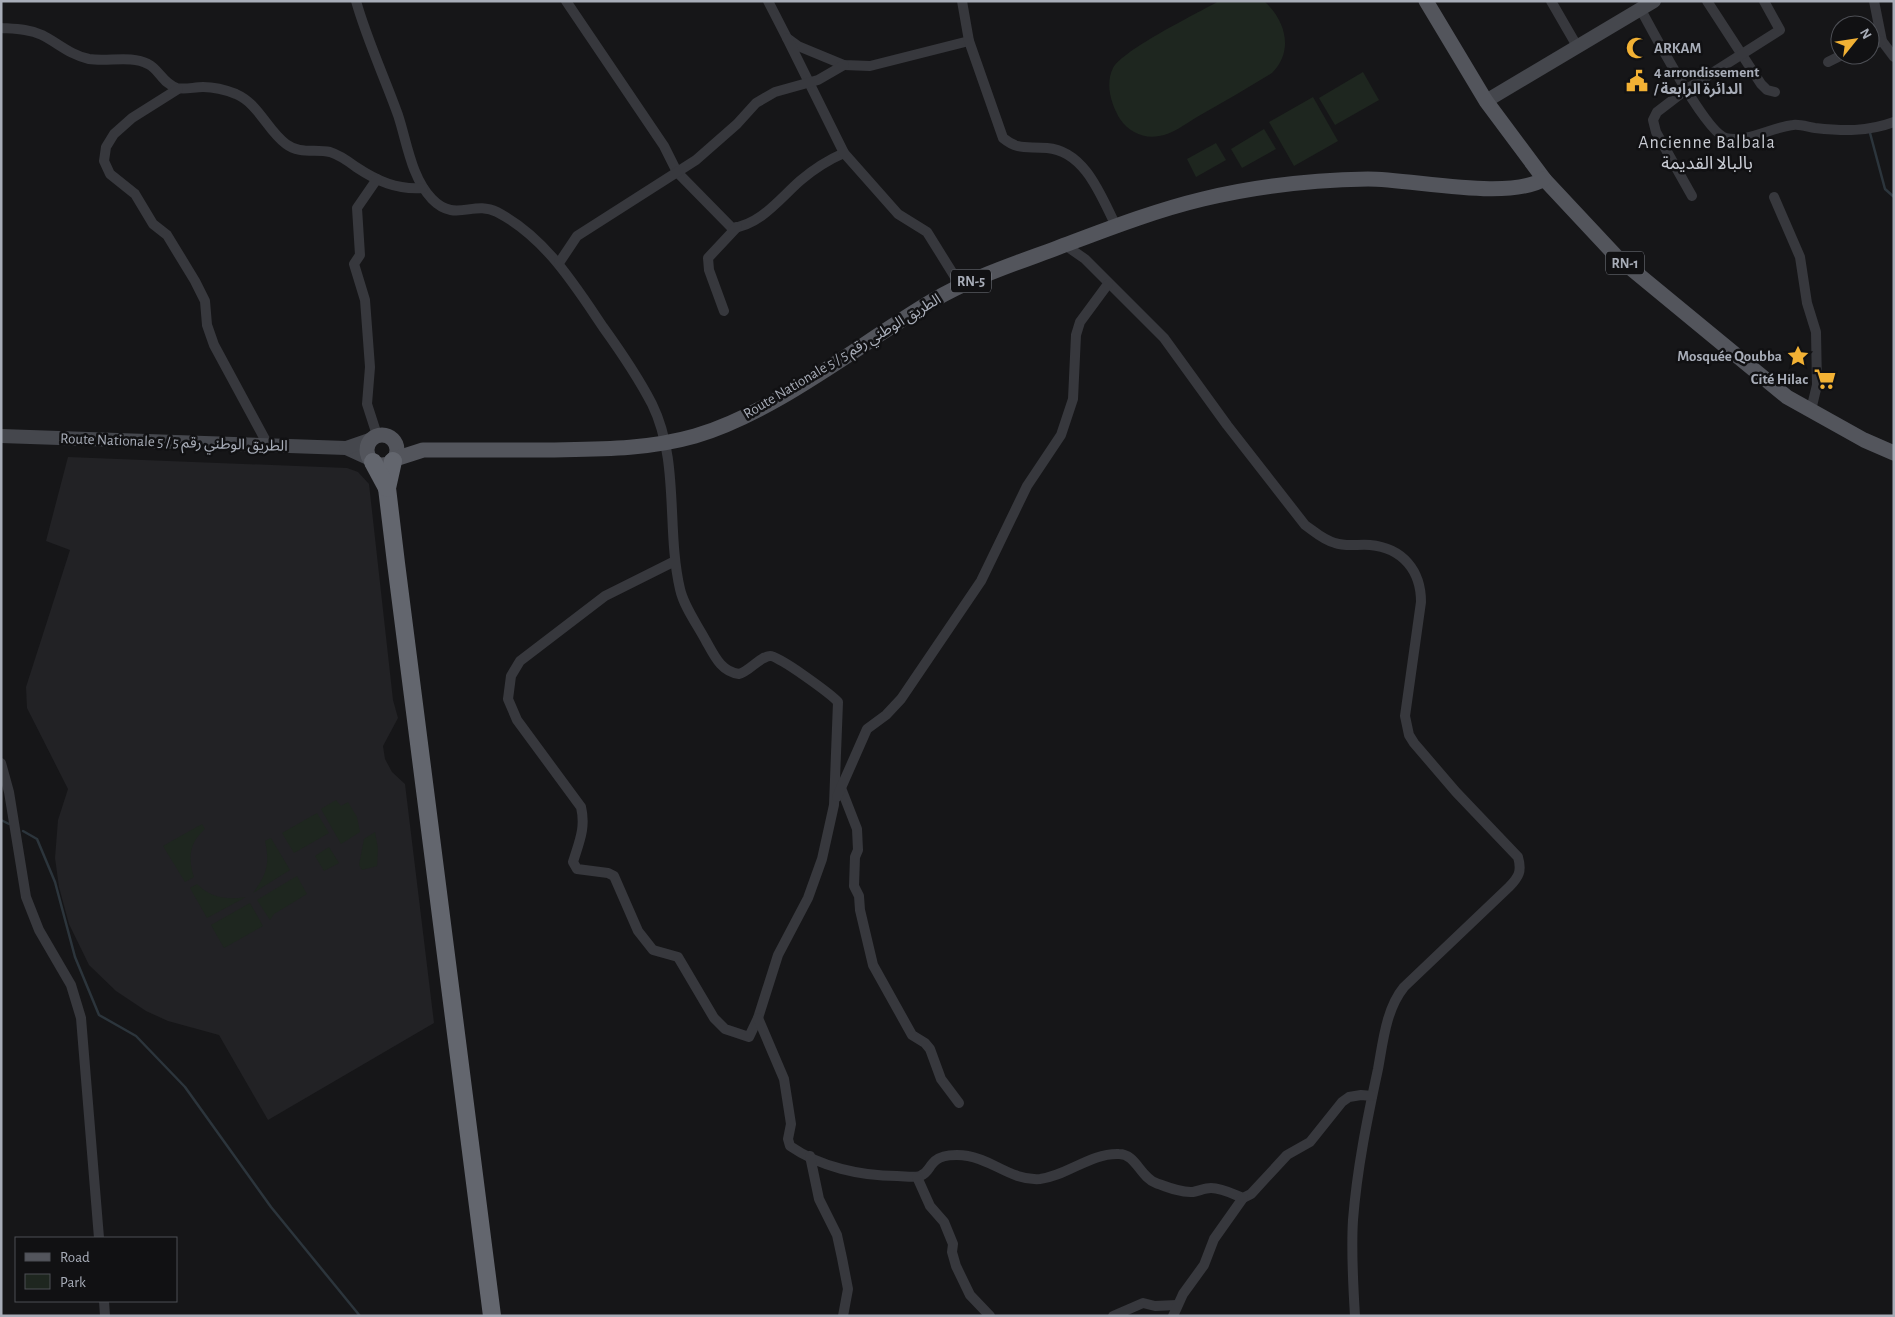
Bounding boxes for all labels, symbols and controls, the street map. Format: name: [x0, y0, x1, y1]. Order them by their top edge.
north arrow: [1830, 15, 1880, 65]
text: N: [1857, 26, 1874, 42]
mosque icon: ARKAM: [1624, 35, 1650, 61]
place label: ARKAM: [1654, 41, 1702, 56]
place label: 4 arrondissement / الدائرة الرابعة: [1653, 65, 1759, 98]
public building icon: 4 arrondissement / الدائرة الرابعة: [1624, 68, 1650, 94]
district label: Ancienne Balbala بالبالا القديمة: [1638, 134, 1776, 173]
road number: RN-1: [1606, 252, 1644, 274]
road number: RN-5: [951, 270, 991, 292]
street label: Route Nationale 5 / الطريق الوطني رقم 5: [741, 291, 945, 424]
place icon: Mosquée Qoubba: [1785, 343, 1811, 369]
place label: Mosquée Qoubba: [1677, 349, 1782, 364]
supermarket icon: Cité Hilac: [1812, 366, 1838, 392]
place label: Cité Hilac: [1751, 372, 1808, 387]
street label: Route Nationale 5 / الطريق الوطني رقم 5: [60, 431, 288, 457]
legend: [15, 1237, 178, 1302]
text: Road: [60, 1250, 90, 1265]
text: Park: [60, 1275, 86, 1290]

